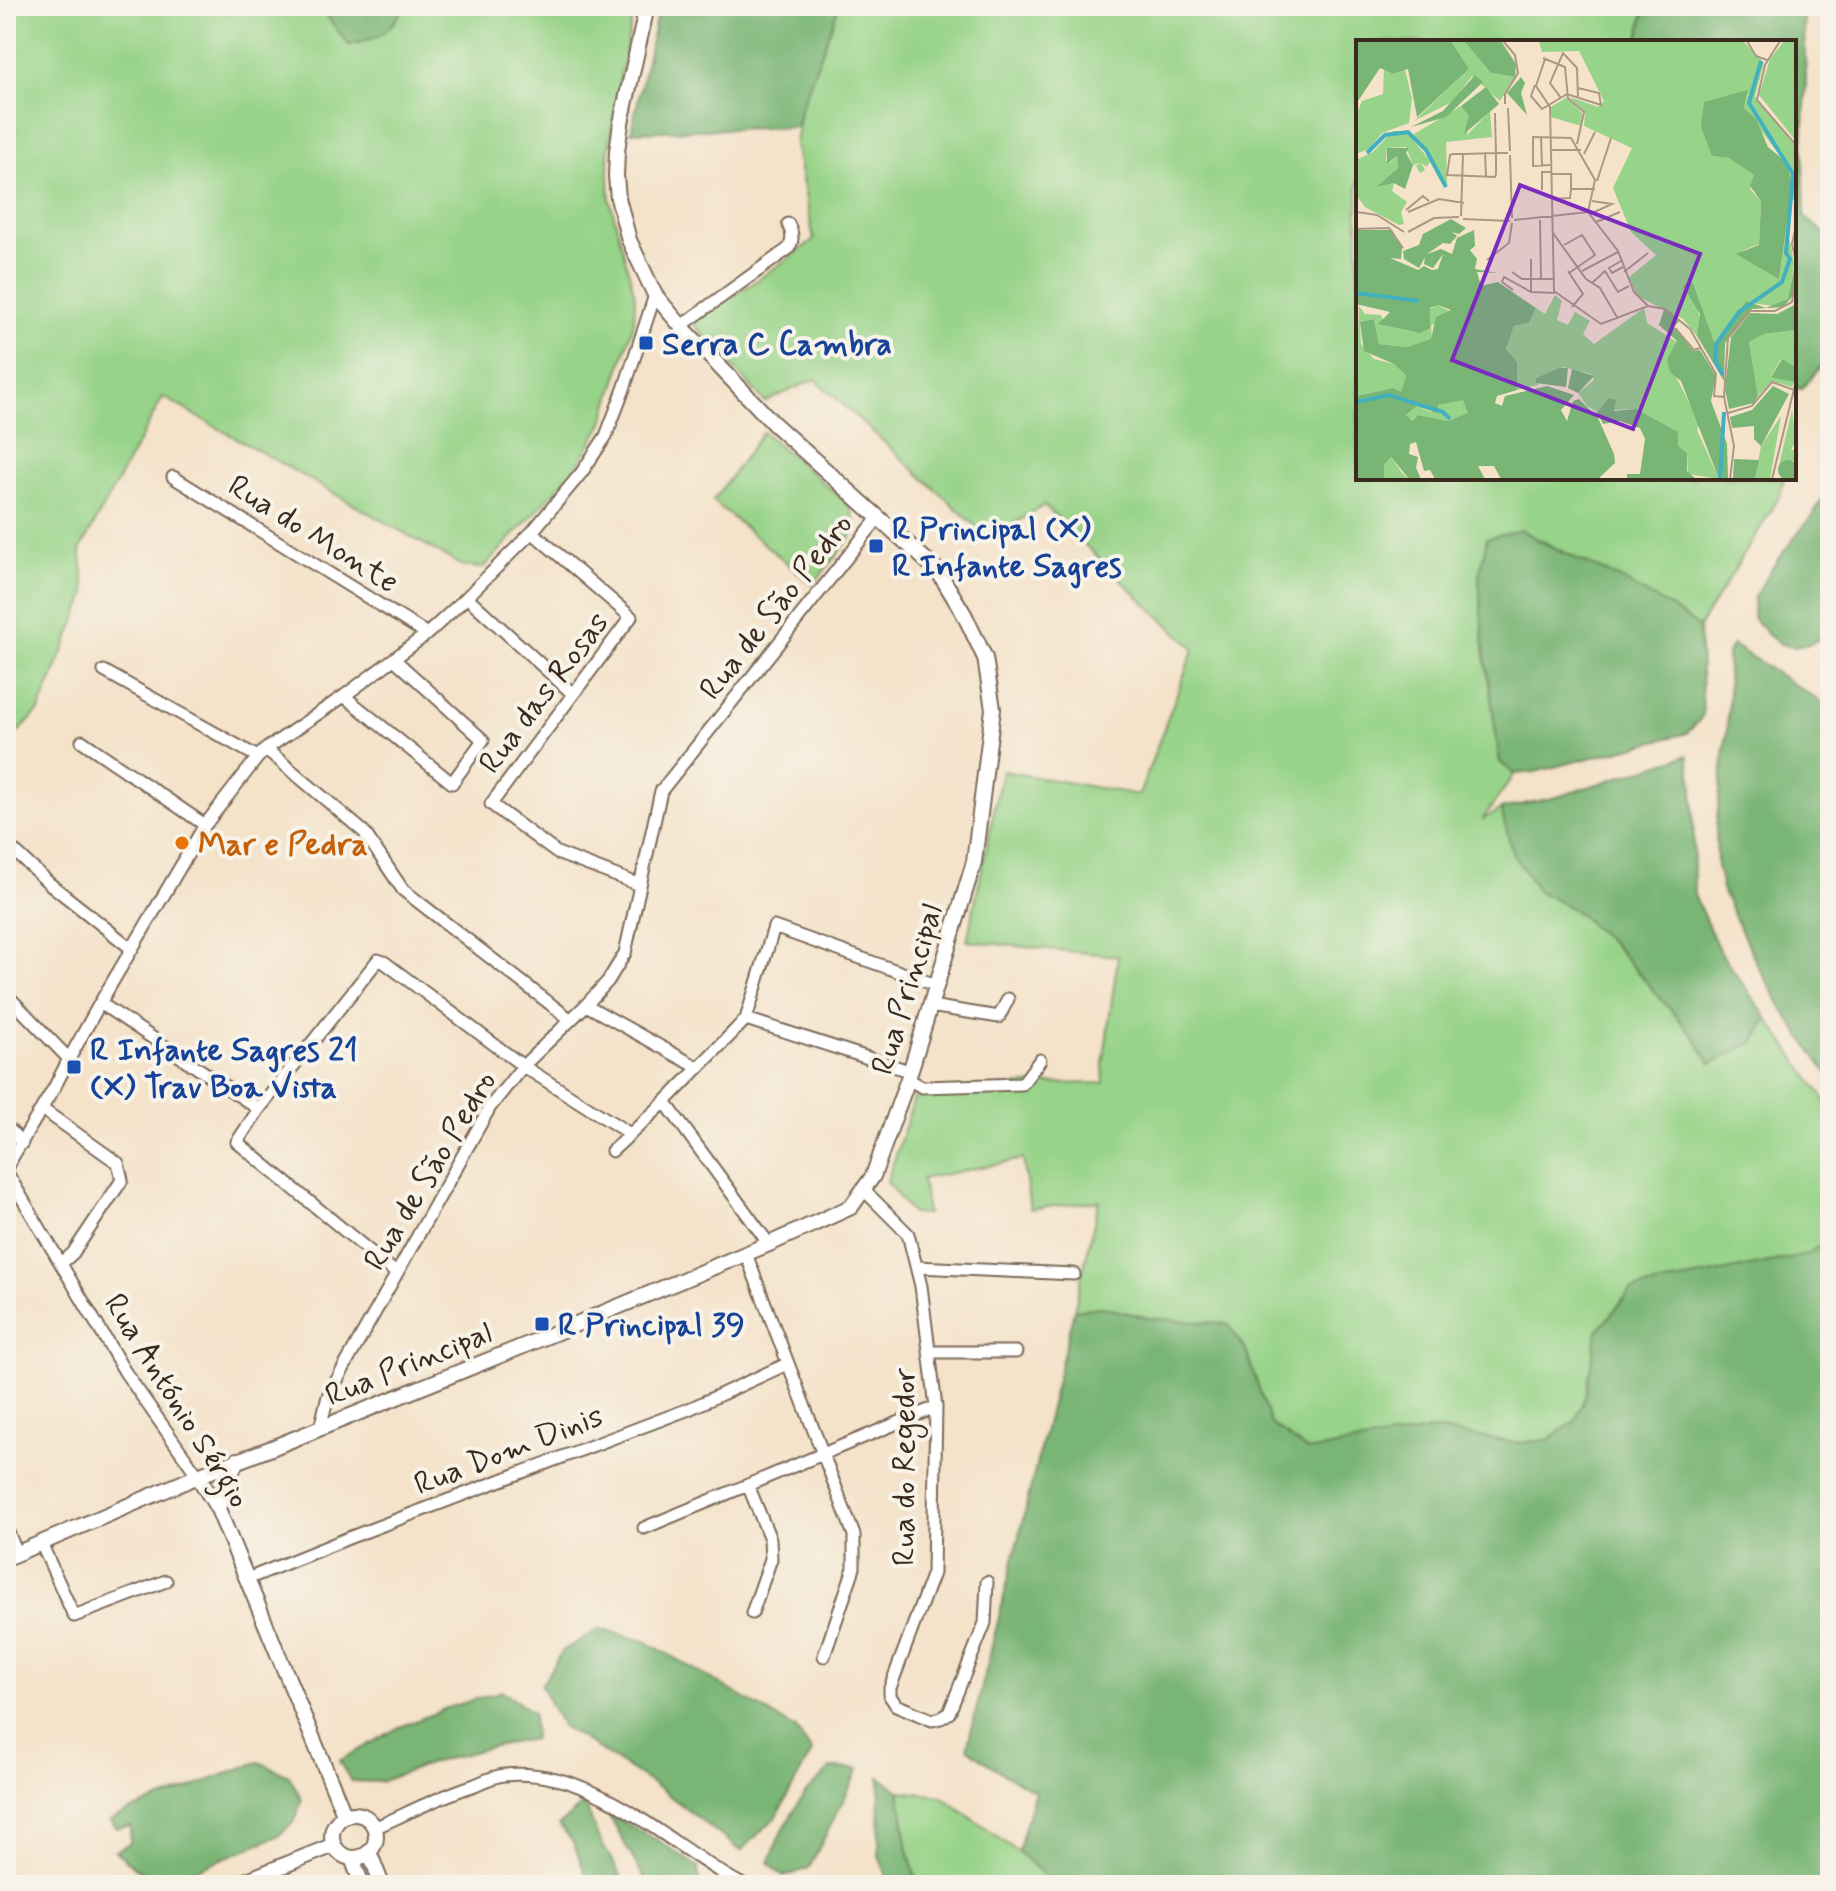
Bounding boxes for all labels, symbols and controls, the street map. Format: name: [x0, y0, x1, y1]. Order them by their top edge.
inset map: [1356, 40, 1796, 480]
place label: Serra C Cambra: [662, 324, 892, 366]
marker: Serra C Cambra: [637, 334, 655, 352]
street label: Rua do Monte: [220, 466, 406, 604]
street label: Rua de São Pedro: [690, 505, 863, 709]
place label: R Principal (X) R Infante Sagres: [892, 509, 1122, 589]
marker: R Principal (X) R Infante Sagres: [867, 537, 885, 555]
street label: Rua das Rosas: [470, 604, 619, 783]
place label: Mar e Pedra: [198, 824, 368, 866]
marker: Mar e Pedra: [173, 834, 191, 852]
street label: Rua Principal: [862, 899, 954, 1080]
place label: R Infante Sagres 21 (X) Trav Boa Vista: [90, 1030, 358, 1109]
marker: R Infante Sagres 21 (X) Trav Boa Vista: [65, 1058, 83, 1076]
street label: Rua de São Pedro: [355, 1063, 507, 1279]
street label: Rua António Sérgio: [91, 1286, 259, 1518]
place label: R Principal 39: [558, 1305, 745, 1347]
street label: Rua Principal: [319, 1312, 498, 1417]
marker: R Principal 39: [533, 1315, 551, 1333]
street label: Rua do Regedor: [884, 1367, 928, 1566]
street label: Rua Dom Dinis: [408, 1396, 609, 1506]

